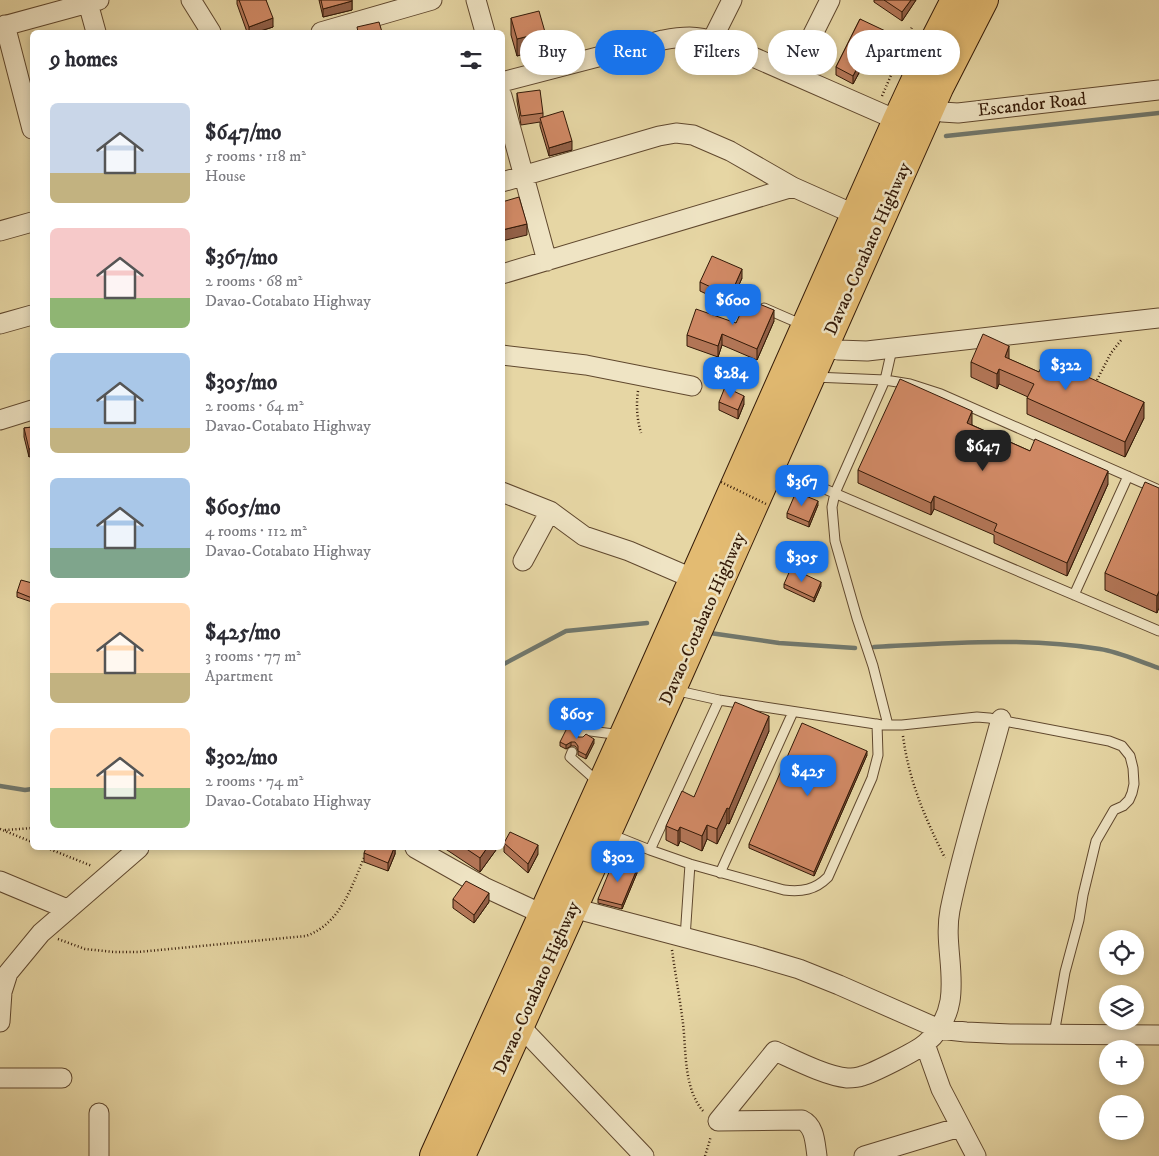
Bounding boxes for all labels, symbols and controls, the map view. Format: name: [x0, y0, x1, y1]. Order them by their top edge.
chip: Buy: [520, 30, 585, 75]
chip: Rent: [595, 30, 665, 75]
chip: Filters: [675, 30, 758, 75]
chip: New: [768, 30, 837, 75]
chip: Apartment: [847, 30, 960, 75]
icon: filters: [457, 46, 485, 74]
text: 9 homes: [50, 47, 118, 73]
street label: Escandor Road: [977, 88, 1087, 122]
text: $647/mo: [205, 120, 281, 146]
icon: home: [90, 123, 150, 183]
text: 5 rooms · 118 m²: [205, 146, 306, 166]
street label: Davao-Cotabato Highway: [820, 159, 916, 339]
text: House: [205, 166, 246, 186]
text: $367/mo: [205, 245, 278, 271]
icon: home: [90, 248, 150, 308]
text: 2 rooms · 68 m²: [205, 271, 302, 291]
pin: $600: [703, 284, 763, 326]
text: $600: [716, 290, 750, 310]
text: Davao-Cotabato Highway: [205, 291, 371, 311]
pin: $322: [1036, 348, 1096, 391]
text: $322: [1051, 355, 1081, 375]
pin: $284: [701, 356, 761, 399]
text: $284: [714, 363, 748, 383]
text: $305/mo: [205, 370, 277, 396]
icon: home: [90, 373, 150, 433]
text: 2 rooms · 64 m²: [205, 396, 304, 416]
text: Davao-Cotabato Highway: [205, 416, 371, 436]
pin: $647: [953, 430, 1013, 472]
text: $647: [966, 436, 1000, 456]
pin: $367: [772, 464, 832, 507]
text: $367: [786, 471, 818, 491]
text: $605/mo: [205, 495, 280, 521]
icon: home: [90, 498, 150, 558]
text: 4 rooms · 112 m²: [205, 521, 307, 541]
street label: Davao-Cotabato Highway: [655, 529, 751, 709]
pin: $305: [772, 540, 832, 583]
text: Davao-Cotabato Highway: [205, 541, 371, 561]
text: $305: [786, 547, 818, 567]
text: $425/mo: [205, 620, 280, 646]
icon: home: [90, 623, 150, 683]
text: 3 rooms · 77 m²: [205, 646, 301, 666]
text: Apartment: [205, 666, 273, 686]
pin: $605: [547, 698, 607, 740]
text: $605: [560, 704, 594, 724]
text: $302/mo: [205, 745, 278, 771]
icon: home: [90, 748, 150, 808]
pin: $425: [778, 754, 838, 797]
text: $425: [791, 761, 825, 781]
text: 2 rooms · 74 m²: [205, 771, 303, 791]
text: Davao-Cotabato Highway: [205, 791, 371, 811]
pin: $302: [588, 840, 648, 883]
text: $302: [602, 847, 634, 867]
street label: Davao-Cotabato Highway: [489, 898, 585, 1078]
map controls: [1099, 930, 1144, 1140]
button: locate: [1099, 930, 1144, 975]
button: layers: [1099, 985, 1144, 1030]
button: +: [1099, 1040, 1144, 1085]
button: −: [1099, 1095, 1144, 1140]

